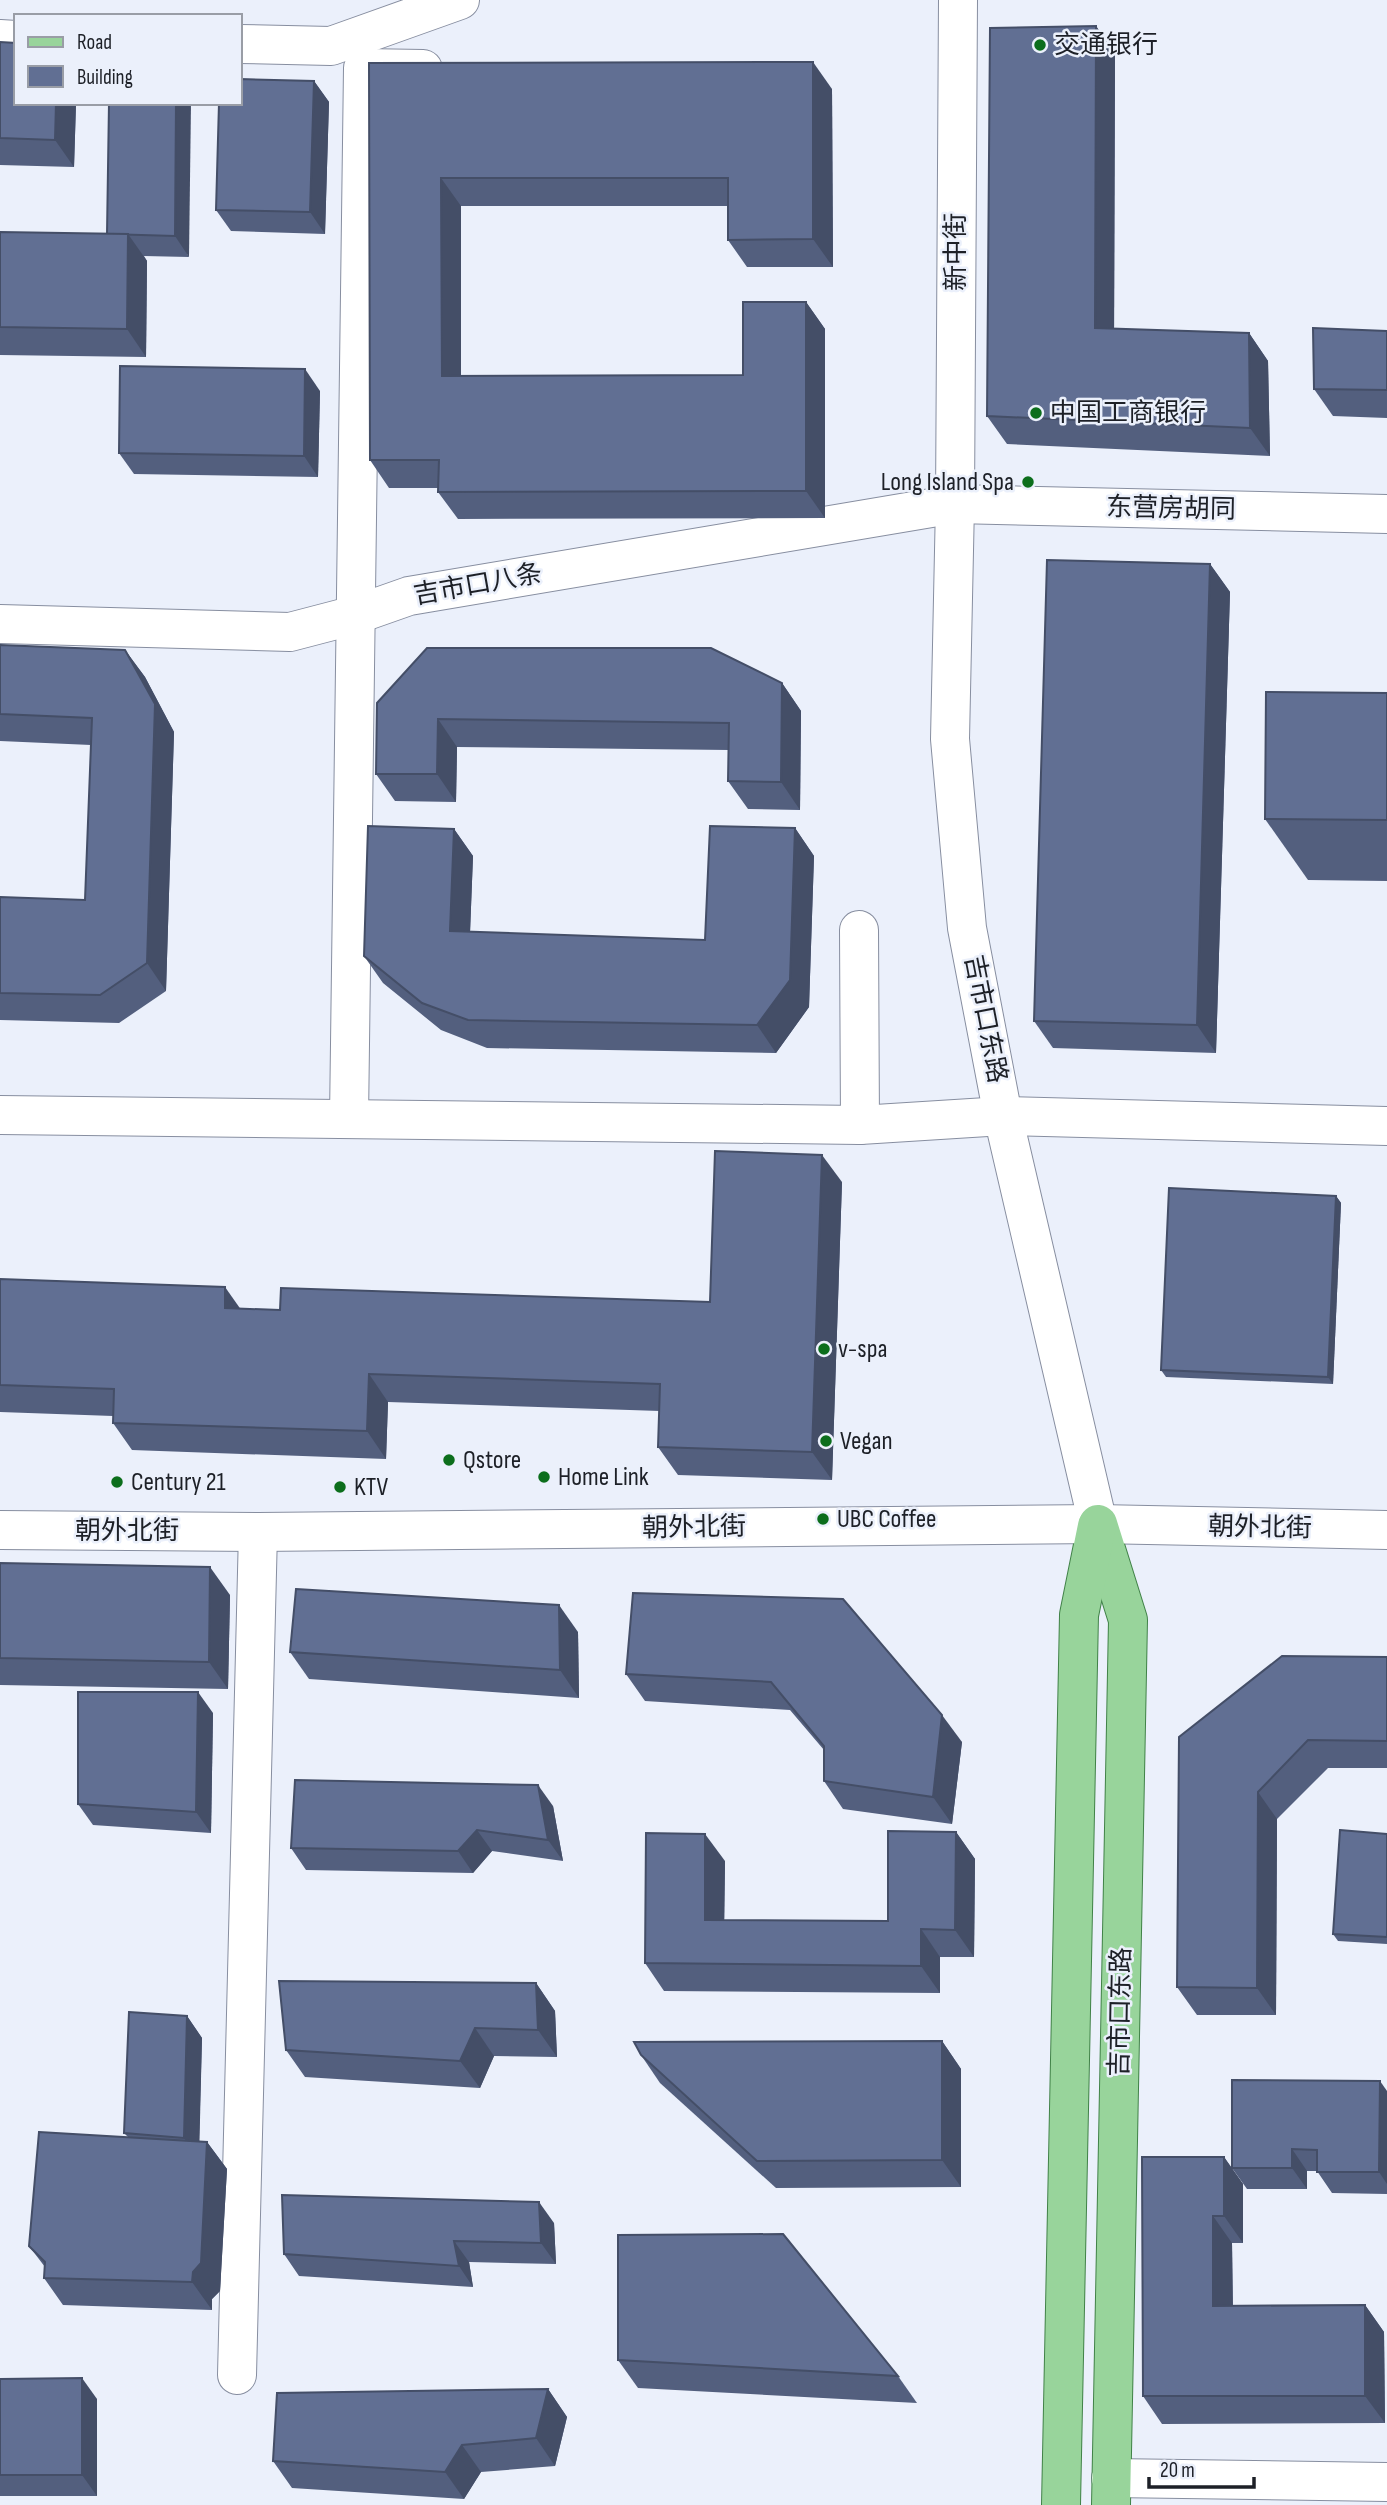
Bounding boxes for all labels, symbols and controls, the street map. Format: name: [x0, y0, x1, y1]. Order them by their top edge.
legend: [14, 14, 242, 105]
text: Road: [77, 30, 112, 55]
place label: 交通银行: [1054, 30, 1158, 61]
marker: 交通银行: [1032, 37, 1048, 53]
text: Building: [77, 65, 133, 90]
street label: 新中街: [941, 213, 972, 291]
place label: 中国工商银行: [1050, 398, 1206, 429]
marker: 中国工商银行: [1028, 405, 1044, 421]
place label: Long Island Spa: [881, 467, 1014, 498]
marker: Long Island Spa: [1020, 474, 1036, 490]
street label: 东营房胡同: [1106, 492, 1236, 526]
street label: 吉市口八条: [411, 558, 545, 612]
street label: 吉市口东路: [957, 952, 1013, 1086]
place label: v-spa: [838, 1334, 887, 1365]
marker: v-spa: [816, 1341, 832, 1357]
place label: Vegan: [840, 1426, 893, 1457]
marker: Vegan: [818, 1433, 834, 1449]
place label: Qstore: [463, 1445, 521, 1476]
marker: Qstore: [441, 1452, 457, 1468]
place label: Home Link: [558, 1462, 649, 1493]
place label: Century 21: [131, 1467, 226, 1498]
marker: Home Link: [536, 1469, 552, 1485]
place label: KTV: [354, 1472, 389, 1503]
marker: Century 21: [109, 1474, 125, 1490]
marker: KTV: [332, 1479, 348, 1495]
place label: UBC Coffee: [837, 1504, 937, 1535]
marker: UBC Coffee: [815, 1511, 831, 1527]
street label: 朝外北街: [642, 1512, 746, 1544]
street label: 朝外北街: [1208, 1512, 1312, 1544]
street label: 朝外北街: [75, 1516, 179, 1547]
street label: 吉市口东路: [1104, 1947, 1138, 2077]
scale bar: [1149, 2446, 1254, 2490]
text: 20 m: [1160, 2458, 1195, 2483]

